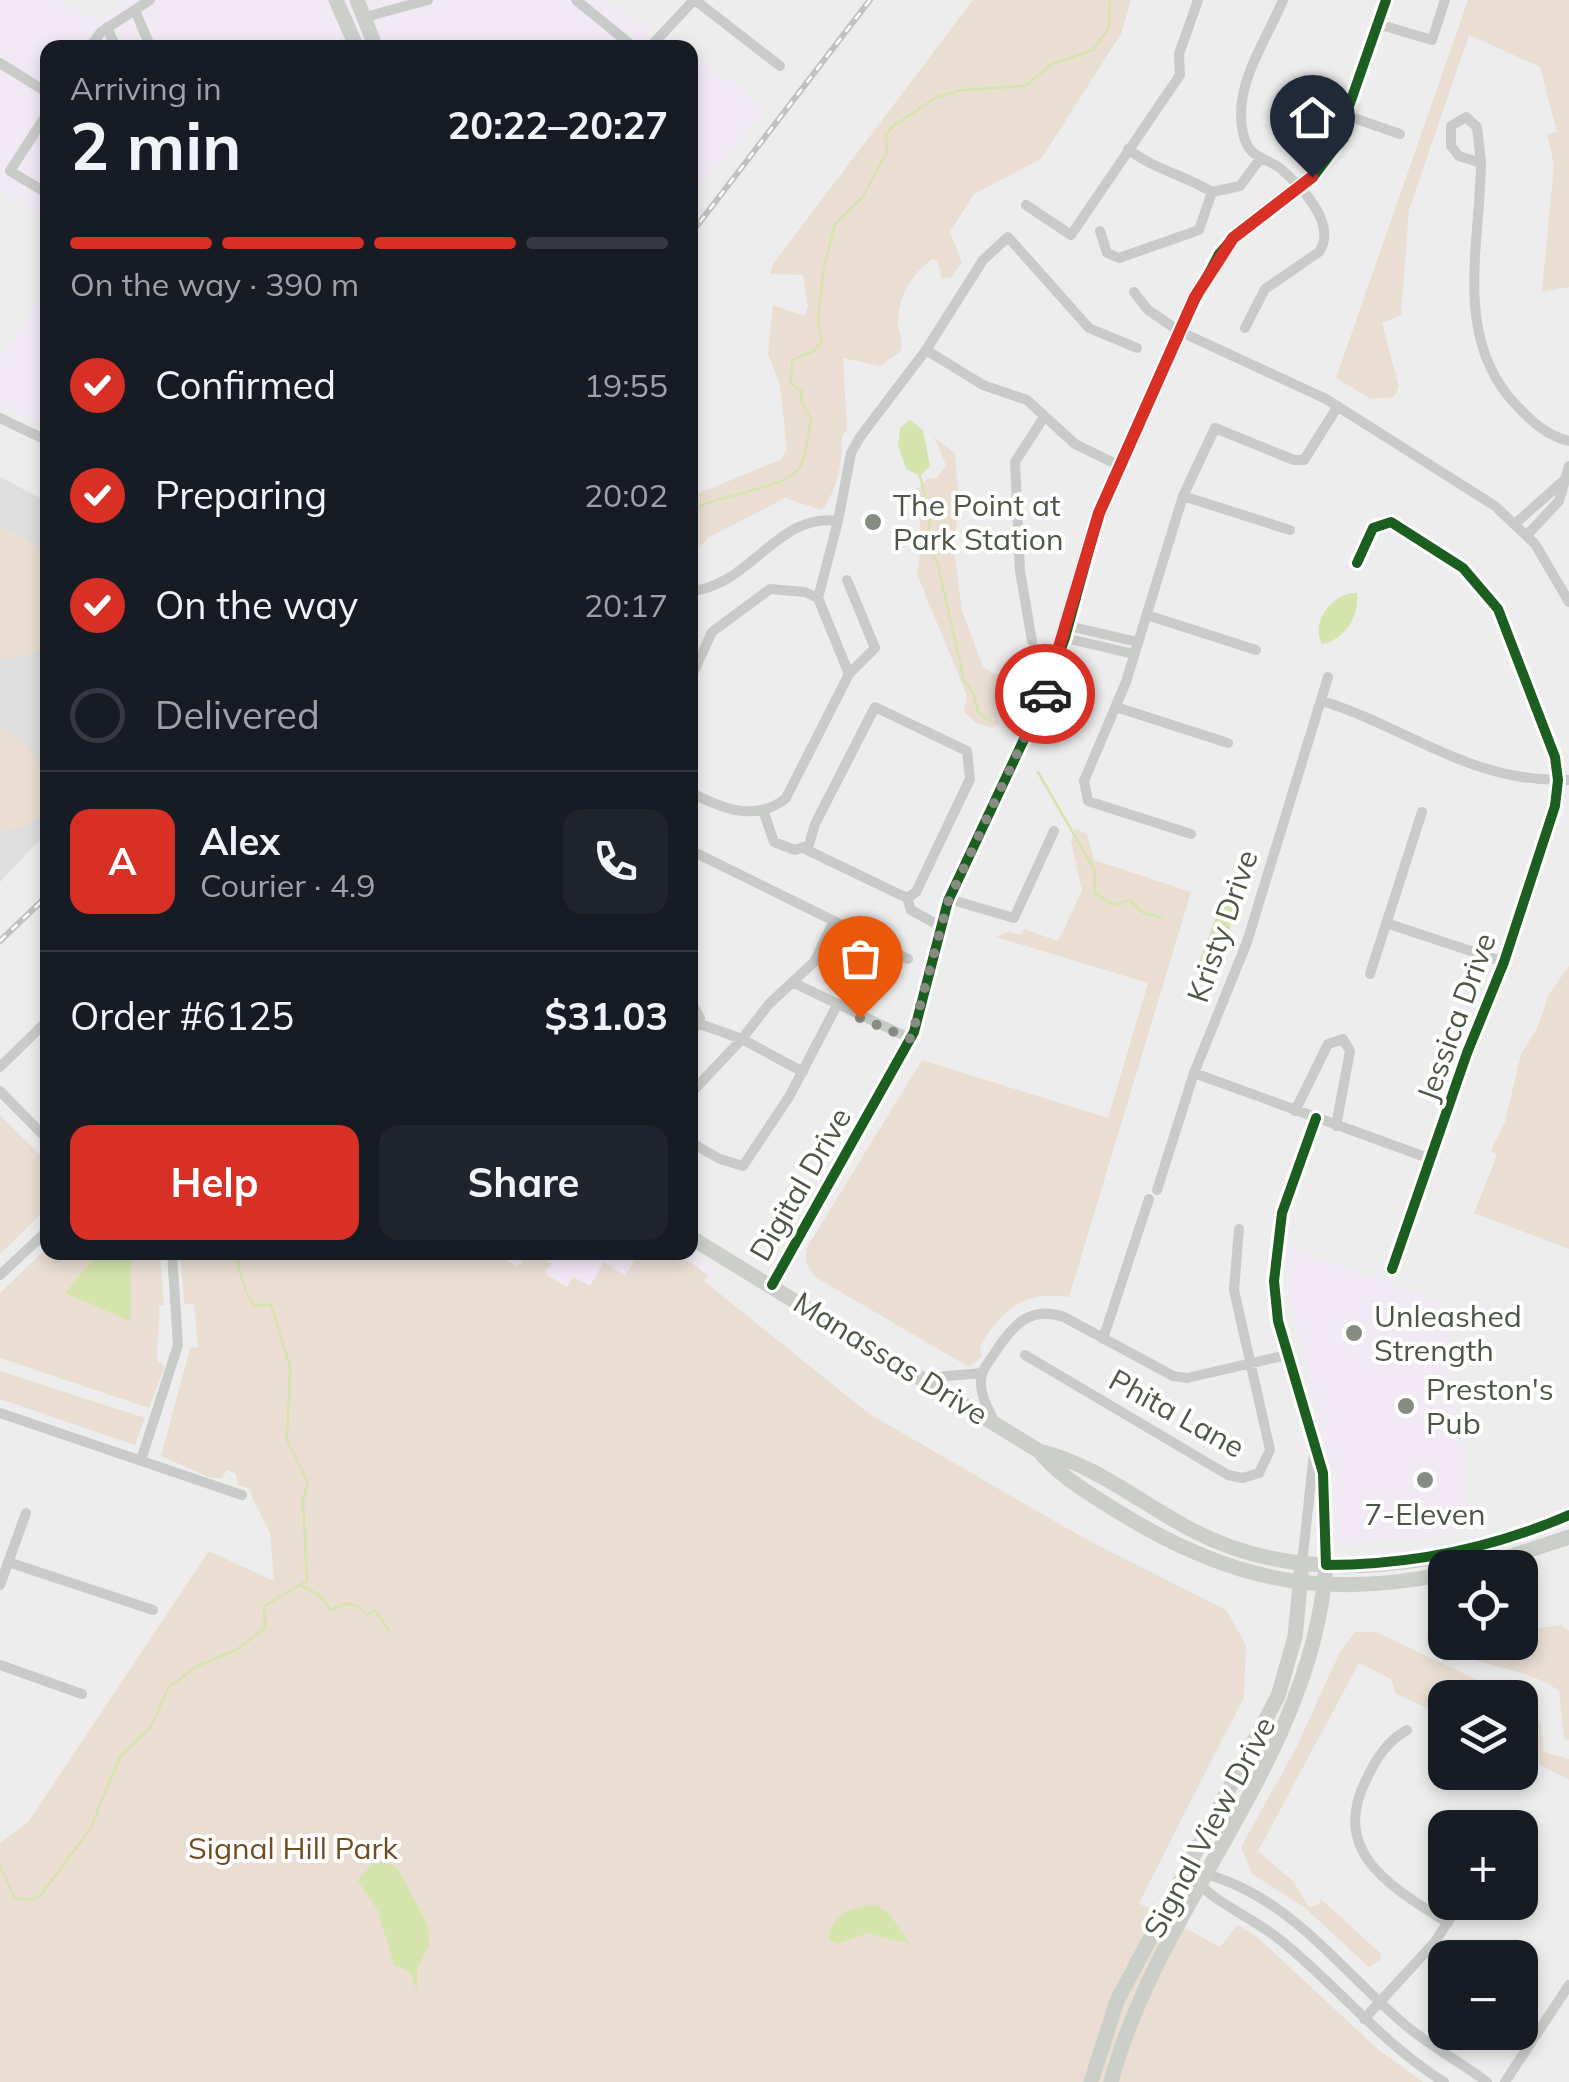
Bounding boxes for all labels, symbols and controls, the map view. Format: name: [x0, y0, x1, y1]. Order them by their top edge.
text: Arriving in: [70, 68, 222, 108]
pin: [1270, 75, 1355, 178]
icon: home: [1285, 90, 1340, 145]
text: 20:22–20:27: [448, 101, 668, 149]
text: 2 min: [70, 105, 241, 186]
text: On the way · 390 m: [70, 264, 359, 304]
icon: check: [70, 358, 125, 413]
text: Confirmed: [155, 361, 336, 409]
text: 19:55: [584, 365, 668, 405]
icon: check: [70, 468, 125, 523]
text: Preparing: [155, 471, 327, 519]
text: 20:02: [584, 475, 668, 515]
place label: The Point at Park Station: [893, 486, 1063, 558]
marker: The Point at Park Station: [862, 511, 884, 533]
icon: check: [70, 578, 125, 633]
text: On the way: [155, 581, 358, 629]
text: 20:17: [584, 585, 668, 625]
courier: [995, 644, 1095, 744]
icon: car: [1018, 667, 1073, 722]
text: Delivered: [155, 691, 320, 739]
button: phone: [563, 809, 668, 914]
text: Alex: [200, 817, 280, 865]
text: A: [108, 837, 137, 885]
street label: Kristy Drive: [1178, 845, 1266, 1007]
text: Courier · 4.9: [200, 865, 376, 905]
pin: [818, 916, 903, 1019]
street label: Jessica Drive: [1408, 928, 1504, 1106]
icon: bag: [833, 931, 888, 986]
text: Order #6125: [70, 992, 294, 1040]
text: $31.03: [545, 992, 668, 1040]
street label: Digital Drive: [741, 1101, 859, 1267]
button: Help: [70, 1125, 359, 1240]
button: Share: [379, 1125, 668, 1240]
street label: Manassas Drive: [787, 1283, 995, 1433]
place label: Unleashed Strength: [1374, 1297, 1522, 1369]
marker: Unleashed Strength: [1343, 1322, 1365, 1344]
street label: Phita Lane: [1103, 1360, 1251, 1466]
place label: Preston's Pub: [1426, 1370, 1554, 1442]
marker: Preston's Pub: [1395, 1395, 1417, 1417]
marker: 7-Eleven: [1414, 1469, 1436, 1491]
place label: 7-Eleven: [1364, 1495, 1486, 1533]
map controls: [1428, 1550, 1538, 2050]
button: locate: [1428, 1550, 1538, 1660]
button: layers: [1428, 1680, 1538, 1790]
street label: Signal View Drive: [1135, 1710, 1283, 1944]
button: +: [1428, 1810, 1538, 1920]
park label: Signal Hill Park: [188, 1829, 398, 1867]
button: −: [1428, 1940, 1538, 2050]

